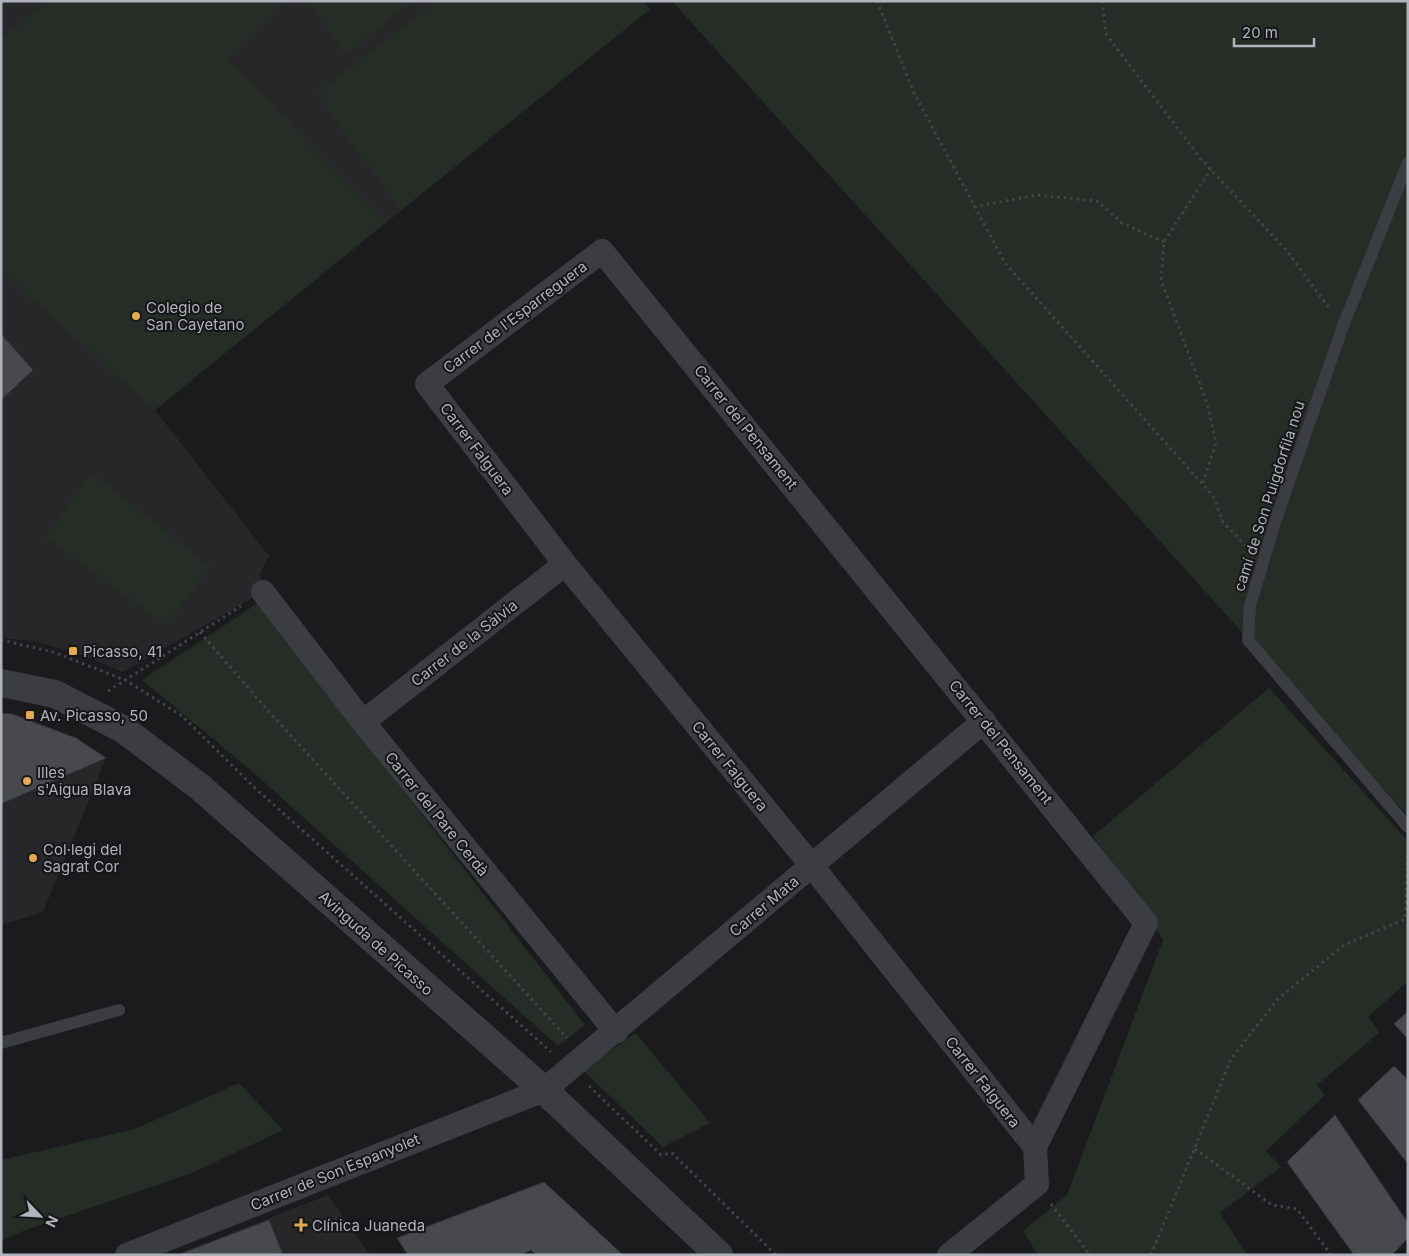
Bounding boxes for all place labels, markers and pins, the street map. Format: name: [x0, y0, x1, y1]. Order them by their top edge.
place label: Colegio de San Cayetano: [146, 298, 244, 334]
marker: Colegio de San Cayetano: [130, 310, 142, 322]
place label: Picasso, 41: [83, 642, 162, 661]
marker: Picasso, 41: [67, 645, 79, 657]
place label: Av. Picasso, 50: [40, 706, 148, 725]
marker: Av. Picasso, 50: [24, 709, 36, 721]
place label: Illes s'Aigua Blava: [37, 763, 131, 799]
marker: Illes s'Aigua Blava: [21, 775, 33, 787]
place label: Col·legi del Sagrat Cor: [43, 840, 122, 876]
marker: Col·legi del Sagrat Cor: [27, 852, 39, 864]
place label: Clínica Juaneda: [312, 1216, 425, 1235]
marker: Clínica Juaneda: [294, 1218, 308, 1232]

